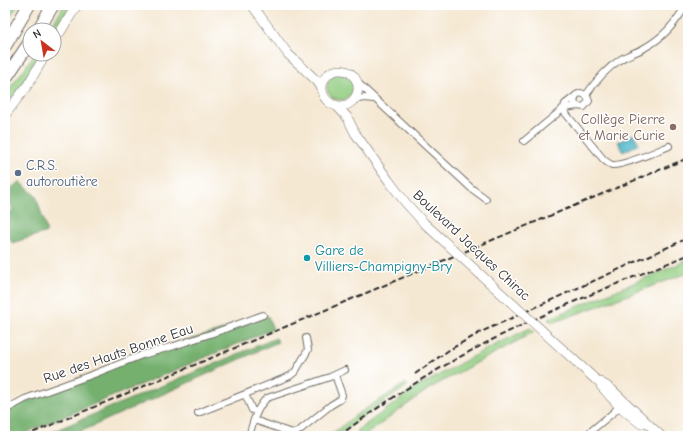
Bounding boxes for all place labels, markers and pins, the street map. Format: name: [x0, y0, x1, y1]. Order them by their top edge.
place label: Collège Pierre et Marie Curie: [578, 111, 665, 144]
marker: Collège Pierre et Marie Curie: [668, 122, 678, 132]
place label: C.R.S. autoroutière: [26, 157, 98, 190]
marker: C.R.S. autoroutière: [13, 168, 23, 178]
place label: Gare de Villiers-Champigny-Bry: [315, 242, 453, 275]
marker: Gare de Villiers-Champigny-Bry: [302, 253, 312, 263]

